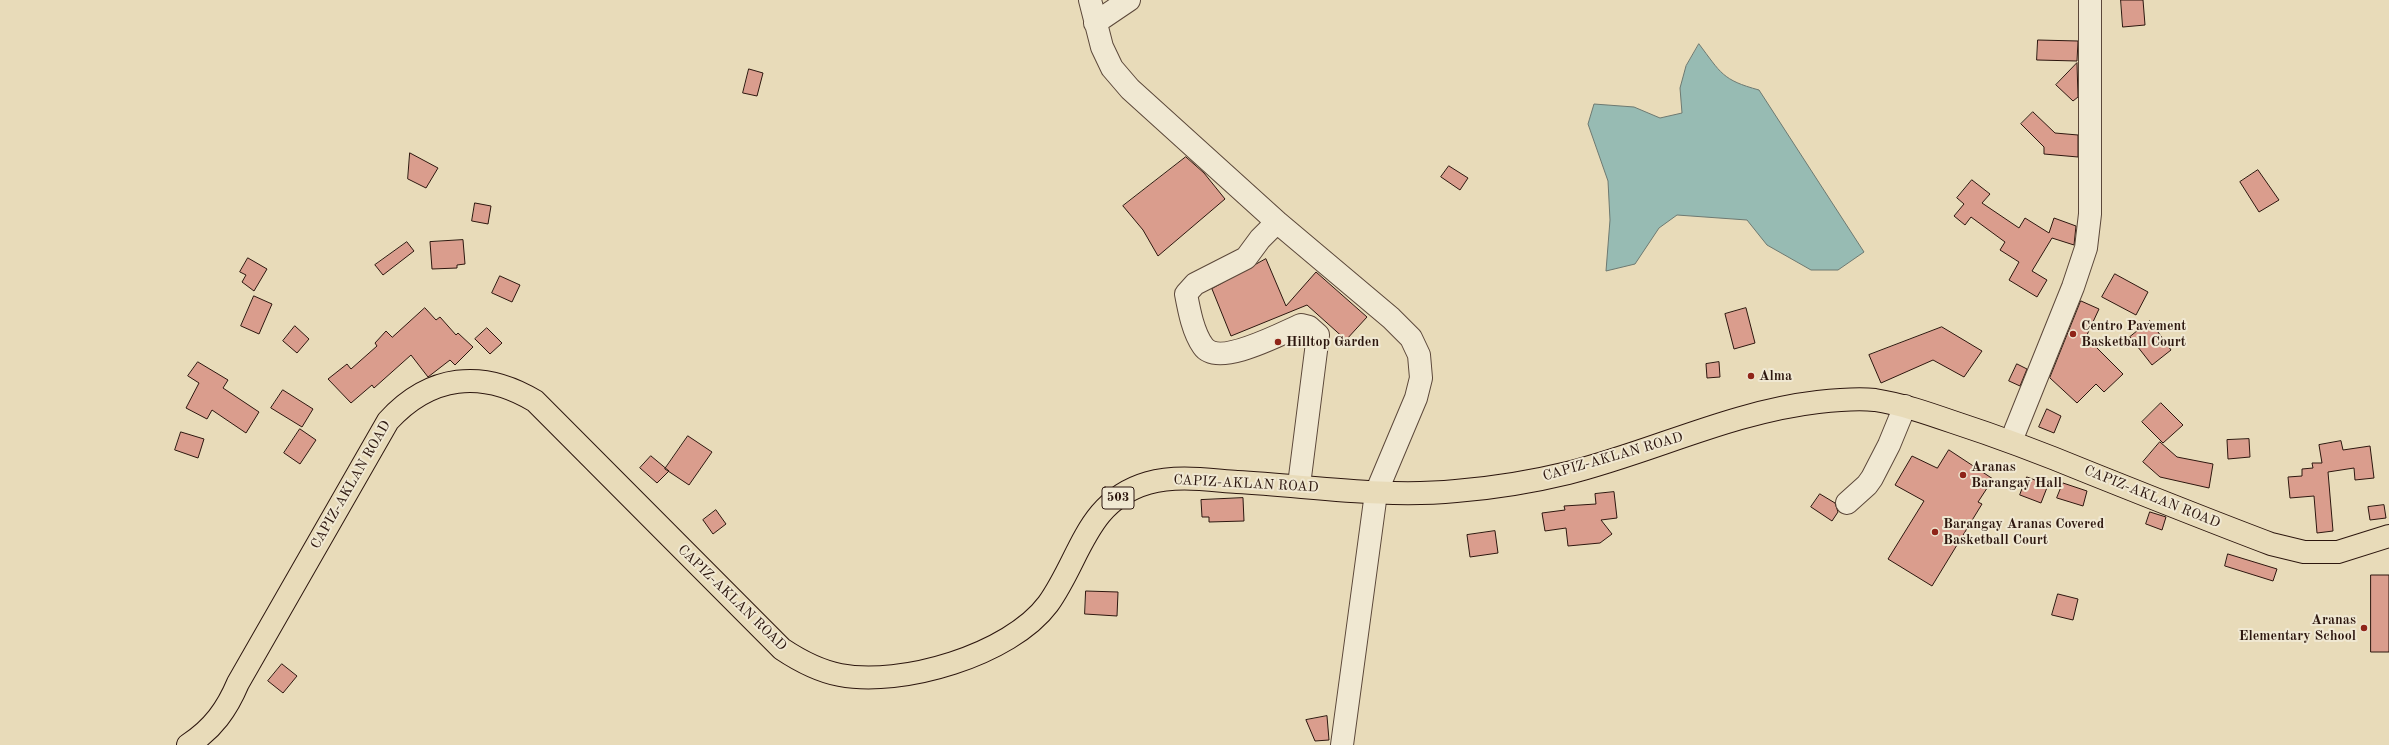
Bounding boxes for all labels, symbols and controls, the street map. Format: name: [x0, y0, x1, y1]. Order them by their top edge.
place label: Centro Pavement Basketball Court: [2081, 318, 2186, 350]
marker: Centro Pavement Basketball Court: [2068, 329, 2078, 339]
place label: Hilltop Garden: [1286, 334, 1379, 350]
marker: Hilltop Garden: [1273, 337, 1283, 347]
place label: Alma: [1759, 368, 1792, 384]
marker: Alma: [1746, 371, 1756, 381]
street label: CAPIZ-AKLAN ROAD: [307, 418, 395, 552]
street label: CAPIZ-AKLAN ROAD: [1541, 429, 1685, 485]
place label: Aranas Barangay Hall: [1971, 459, 2062, 492]
street label: CAPIZ-AKLAN ROAD: [2081, 462, 2223, 532]
marker: Aranas Barangay Hall: [1958, 470, 1968, 480]
street label: CAPIZ-AKLAN ROAD: [1173, 472, 1319, 496]
road number: 503: [1102, 487, 1134, 509]
place label: Barangay Aranas Covered Basketball Court: [1943, 516, 2104, 548]
marker: Barangay Aranas Covered Basketball Court: [1930, 527, 1940, 537]
street label: CAPIZ-AKLAN ROAD: [674, 541, 790, 655]
place label: Aranas Elementary School: [2239, 612, 2356, 644]
marker: Aranas Elementary School: [2359, 623, 2369, 633]

